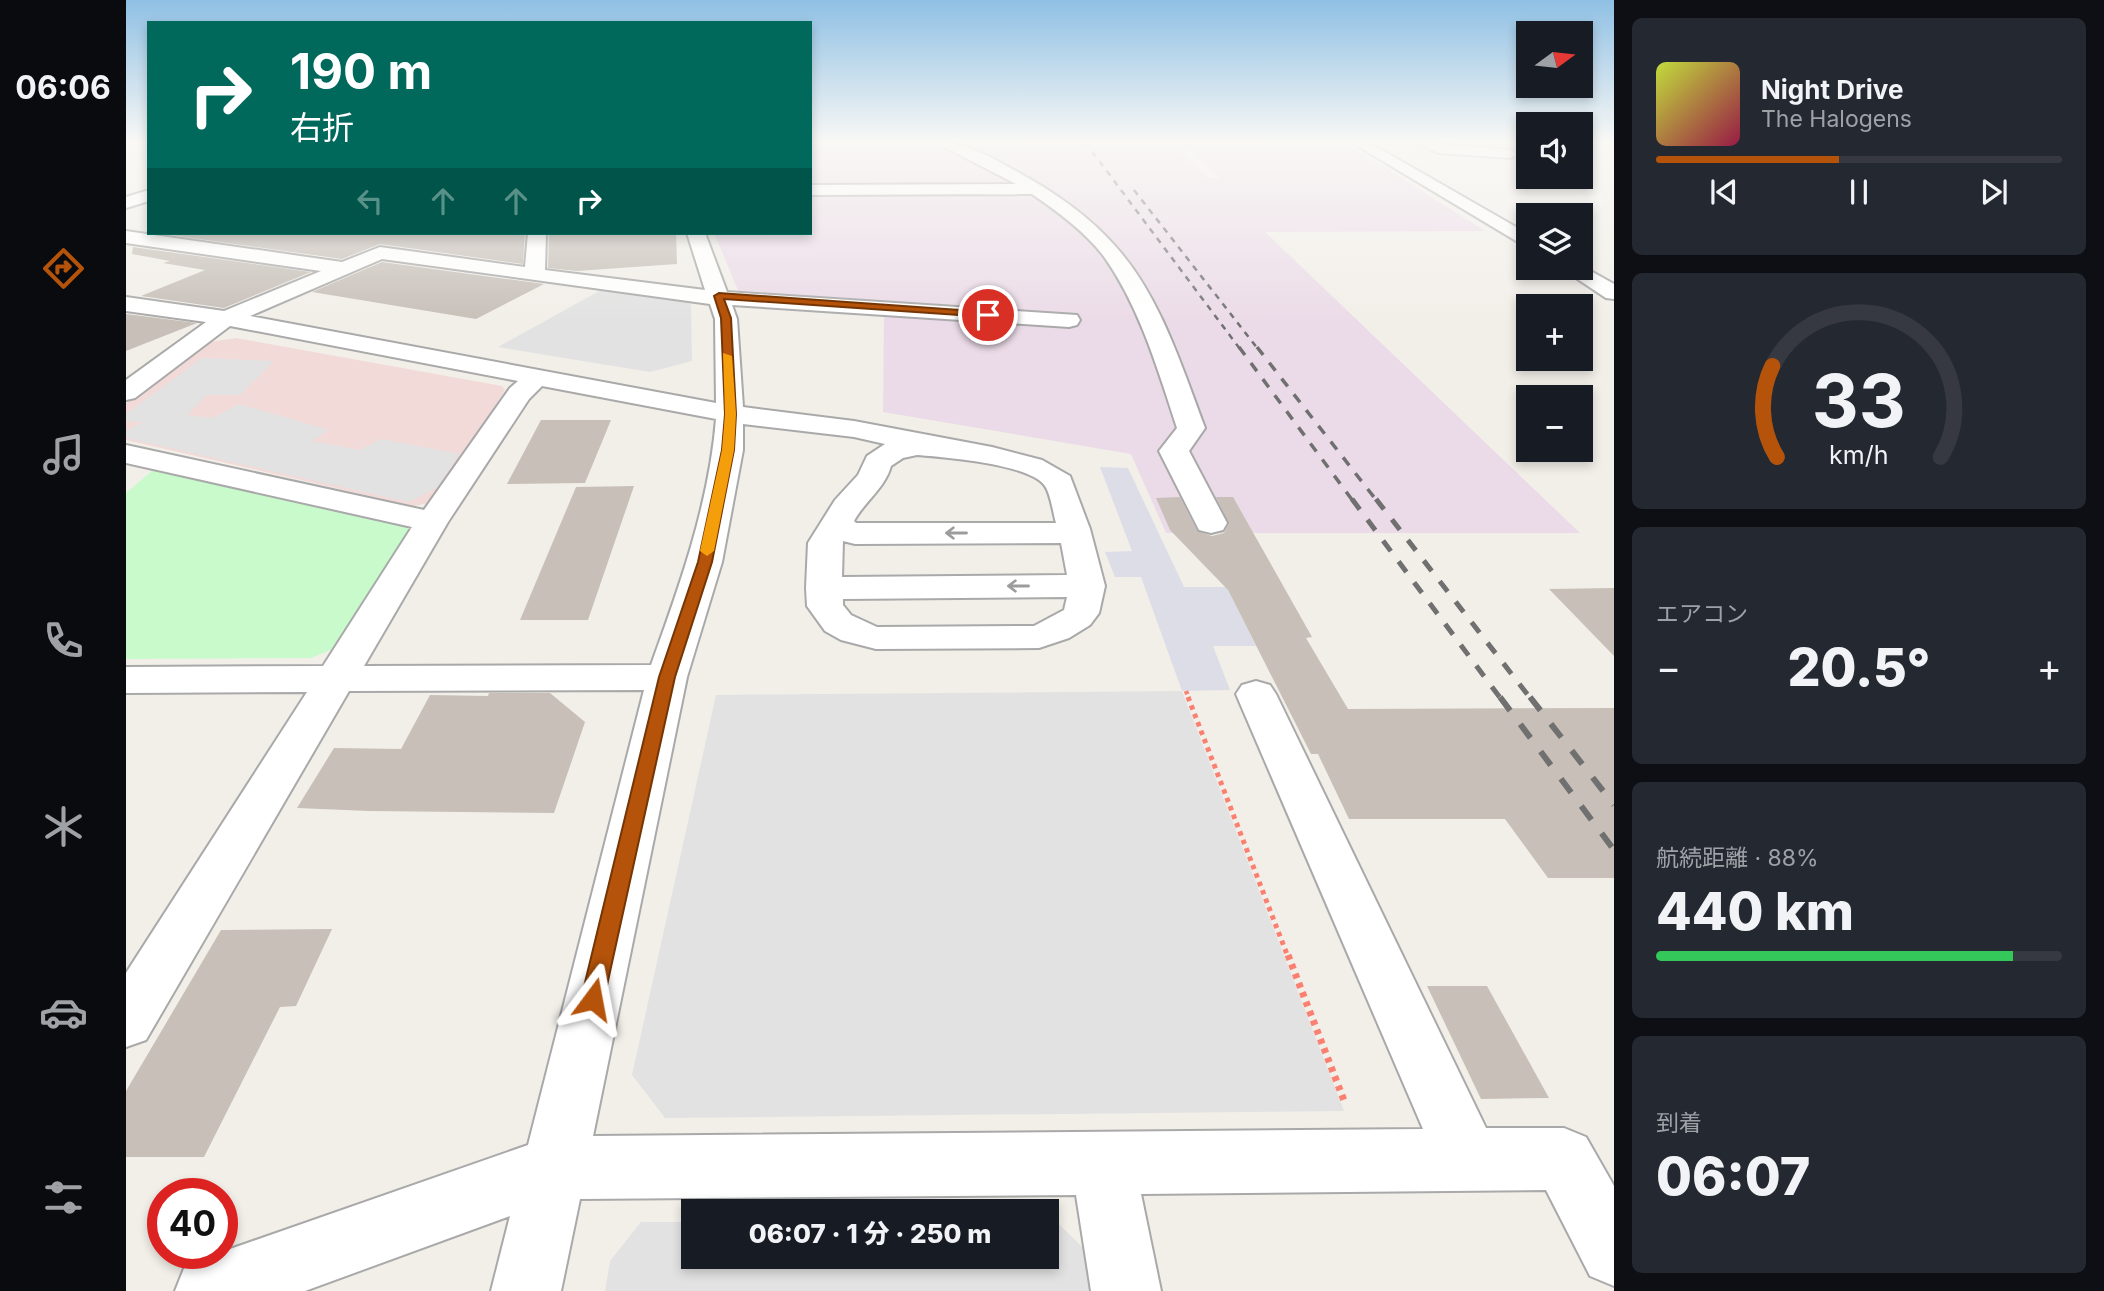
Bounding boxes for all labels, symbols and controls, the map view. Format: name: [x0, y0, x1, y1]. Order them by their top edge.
north arrow: [1516, 21, 1592, 98]
map controls: [1516, 21, 1593, 462]
text: 190 m: [290, 42, 432, 101]
icon: right: [175, 49, 266, 140]
text: 06:06: [15, 68, 111, 107]
text: Night Drive: [1761, 74, 1903, 105]
text: The Halogens: [1761, 105, 1912, 133]
text: 右折: [290, 108, 354, 147]
button: sound: [1516, 112, 1593, 189]
icon: previous: [1705, 173, 1743, 211]
icon: pause: [1840, 173, 1878, 211]
icon: next: [1975, 173, 2013, 211]
icon: left: [351, 182, 389, 220]
icon: ahead: [424, 182, 462, 220]
icon: ahead: [497, 182, 535, 220]
icon: right: [570, 182, 608, 220]
button: layers: [1516, 203, 1593, 280]
icon: directions: [39, 244, 88, 293]
pin: [958, 285, 1018, 345]
button: +: [1516, 294, 1593, 371]
icon: arrive: [969, 296, 1007, 334]
text: 33: [1812, 356, 1906, 445]
button: −: [1516, 385, 1593, 462]
icon: music: [39, 430, 88, 479]
text: km/h: [1829, 440, 1889, 470]
one-way arrow: [945, 526, 968, 540]
one-way arrow: [1007, 580, 1030, 593]
text: エアコン: [1656, 600, 1748, 628]
icon: phone: [39, 616, 88, 665]
text: 20.5°: [1787, 636, 1931, 699]
text: −: [1656, 644, 1681, 690]
text: +: [2037, 644, 2062, 690]
icon: climate: [39, 802, 88, 851]
text: 航続距離 · 88%: [1656, 844, 1819, 872]
text: 440 km: [1656, 880, 1854, 943]
position arrow: [556, 962, 630, 1036]
icon: car: [39, 988, 88, 1037]
text: 到着: [1656, 1109, 1702, 1137]
text: 06:07: [1656, 1145, 1810, 1208]
icon: filters: [39, 1173, 88, 1222]
speed limit sign: 40: [147, 1178, 238, 1269]
text: 06:07 · 1 分 · 250 m: [749, 1218, 991, 1249]

